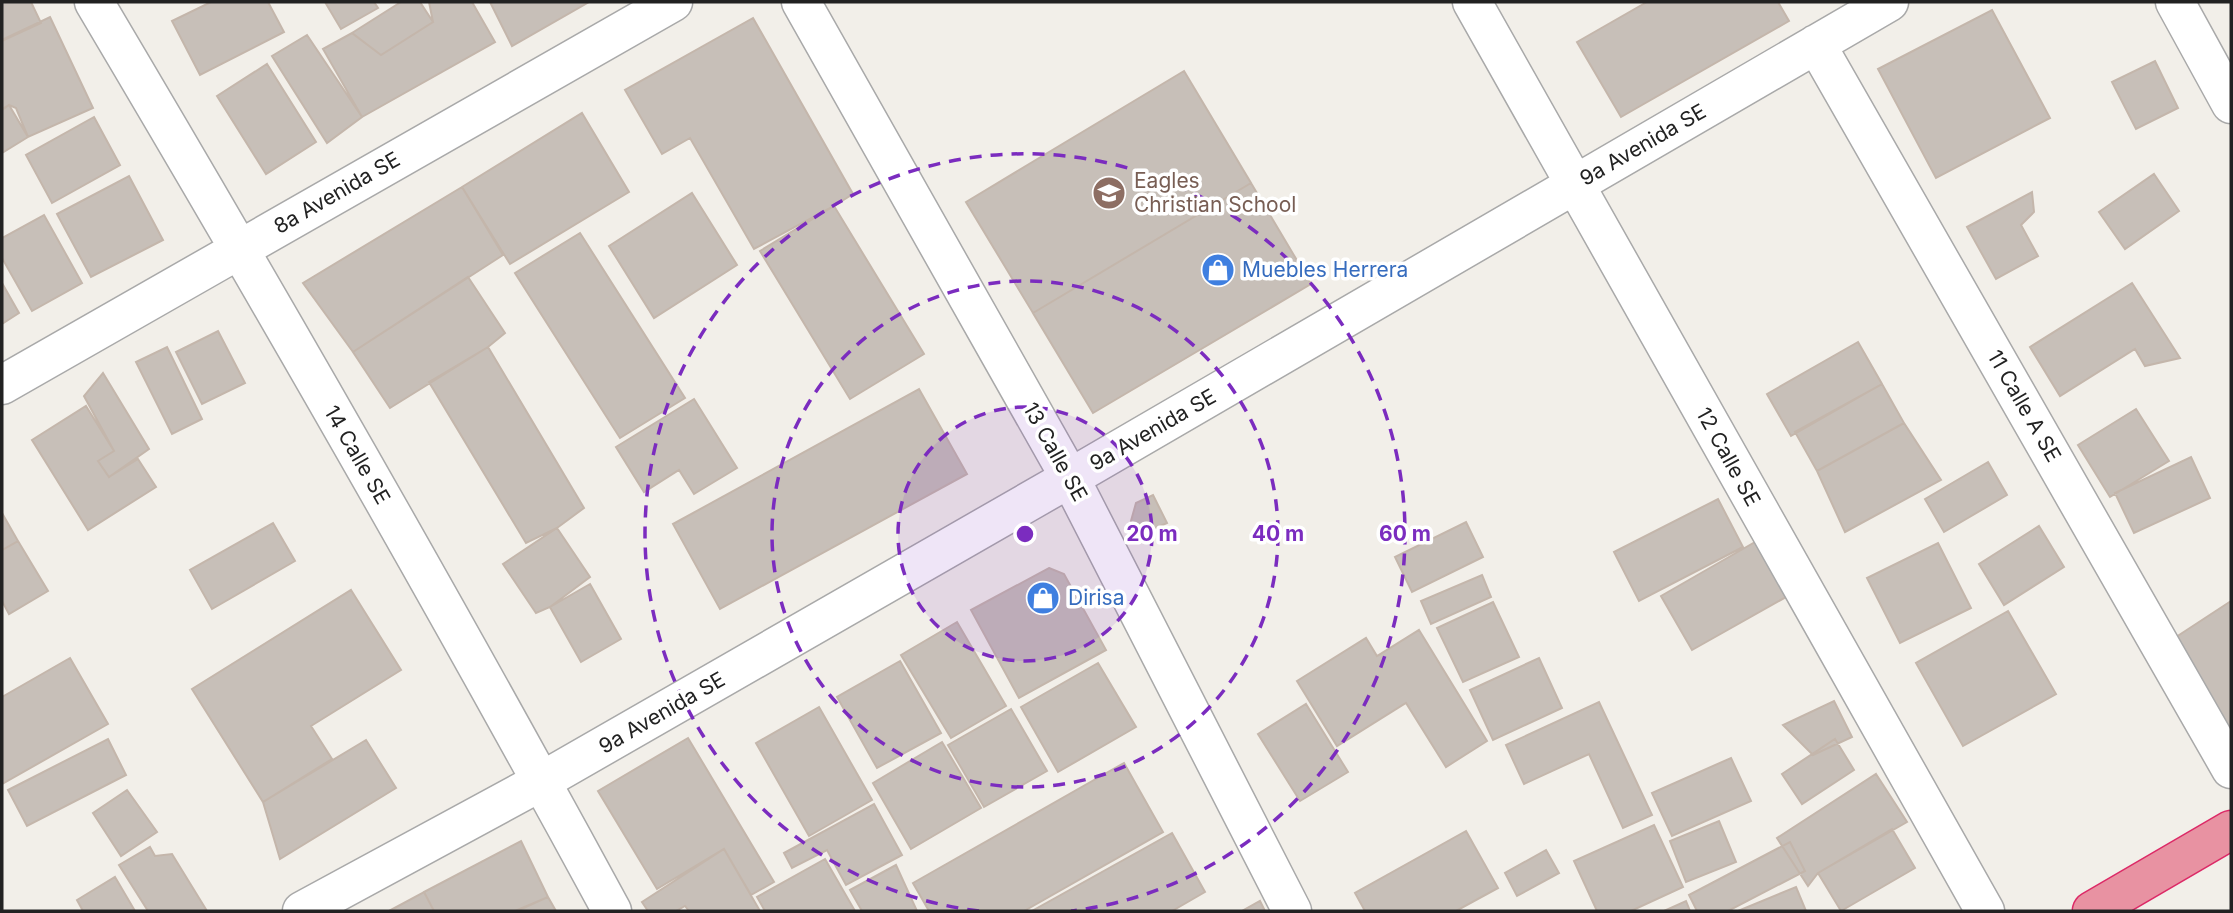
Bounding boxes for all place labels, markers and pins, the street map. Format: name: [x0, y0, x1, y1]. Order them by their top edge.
place label: Eagles Christian School: [1134, 168, 1296, 217]
school or university icon: Eagles Christian School: [1090, 174, 1128, 212]
shop icon: Muebles Herrera: [1199, 251, 1237, 289]
place label: Muebles Herrera: [1242, 257, 1408, 282]
centre of rings: [1013, 522, 1037, 546]
shop icon: Dirisa: [1024, 579, 1062, 617]
place label: Dirisa: [1068, 585, 1124, 610]

